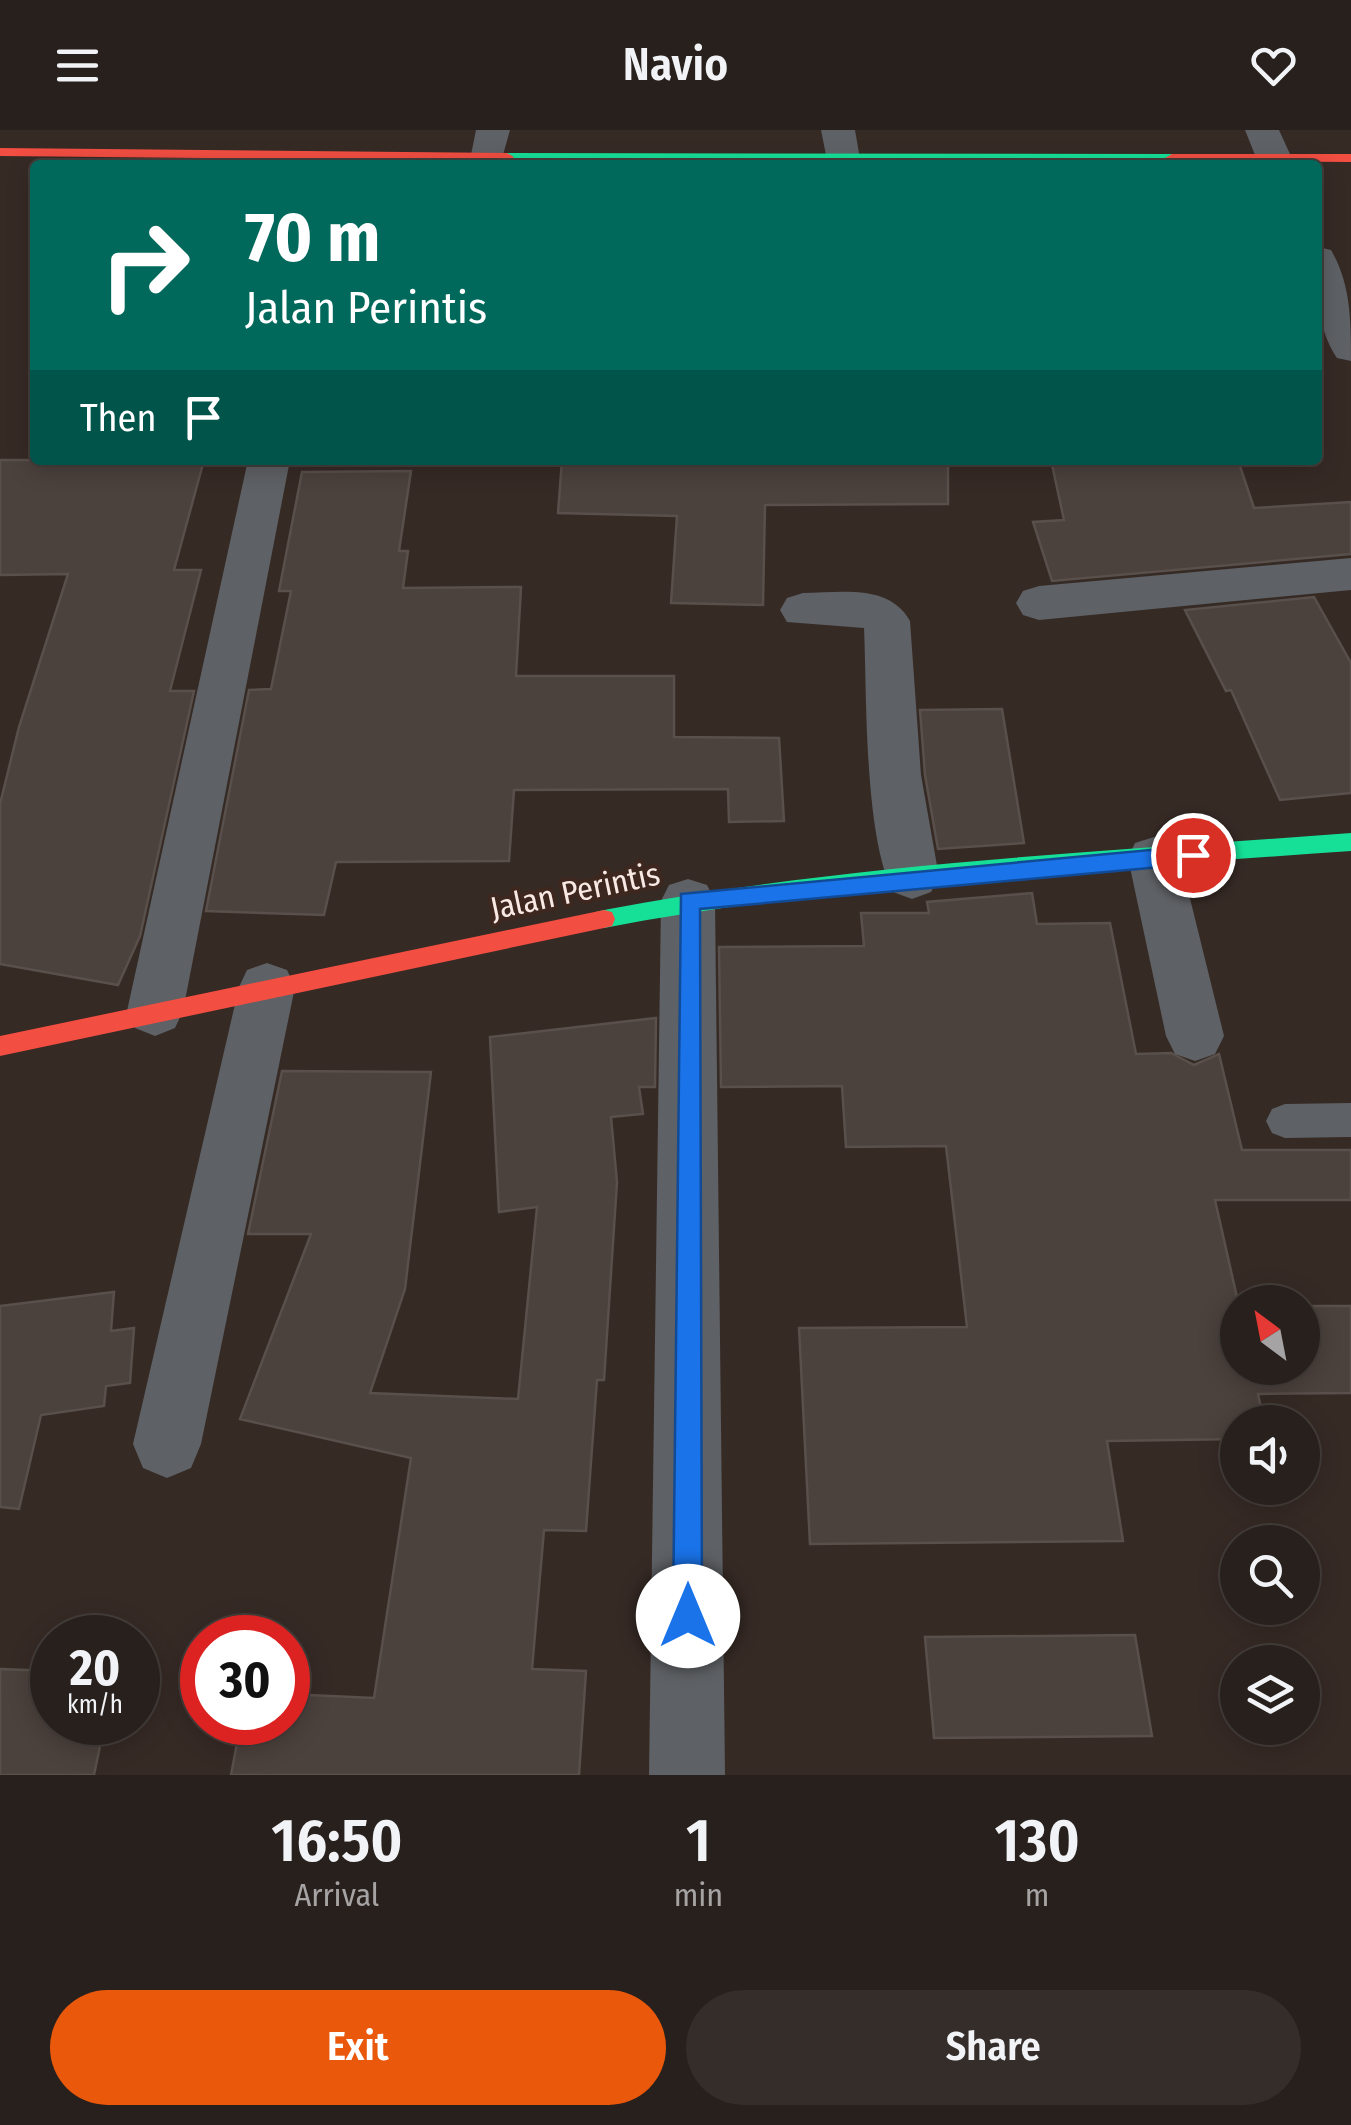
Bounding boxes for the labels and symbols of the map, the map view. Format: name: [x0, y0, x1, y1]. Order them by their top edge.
pin: [1151, 813, 1236, 898]
street label: Jalan Perintis: [487, 855, 663, 927]
north arrow: [1220, 1285, 1320, 1385]
position arrow: [636, 1564, 740, 1668]
speed limit sign: 30: [180, 1615, 310, 1745]

